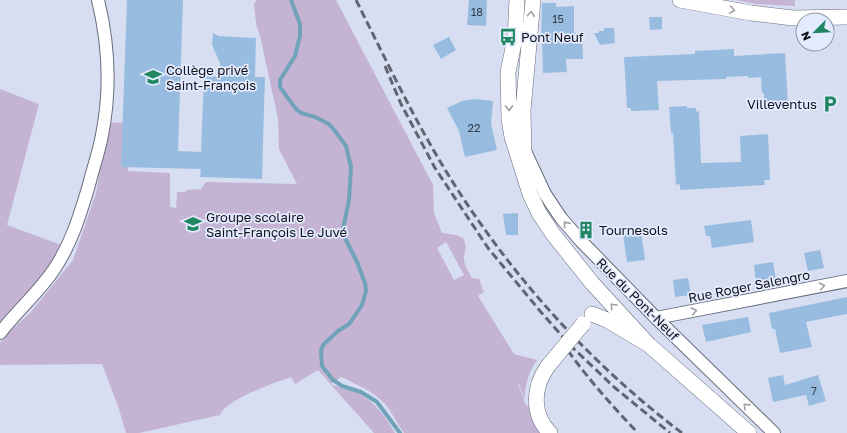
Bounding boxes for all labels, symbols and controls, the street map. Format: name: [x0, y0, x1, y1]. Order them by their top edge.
house number: 18: [471, 5, 483, 18]
one-way arrow: [729, 5, 735, 14]
one-way arrow: [527, 11, 536, 17]
house number: 15: [552, 12, 564, 25]
north arrow: [795, 12, 835, 52]
bus stop icon: Pont Neuf: [498, 27, 518, 47]
place label: Pont Neuf: [521, 29, 584, 45]
text: N: [798, 30, 813, 43]
place label: Collège privé Saint-François: [166, 62, 256, 93]
school or university icon: Collège privé Saint-François: [143, 67, 163, 87]
parking icon: Villeventus: [820, 94, 840, 114]
place label: Villeventus: [747, 96, 817, 112]
one-way arrow: [505, 105, 513, 111]
house number: 22: [468, 121, 480, 134]
place label: Groupe scolaire Saint-François Le Juvé: [206, 209, 347, 240]
school or university icon: Groupe scolaire Saint-François Le Juvé: [183, 214, 203, 234]
building icon: Tournesols: [576, 220, 596, 240]
one-way arrow: [564, 221, 571, 228]
place label: Tournesols: [599, 222, 668, 238]
street label: Rue du Pont-Neuf: [593, 254, 683, 344]
street label: Rue Roger Salengro: [687, 266, 811, 306]
one-way arrow: [819, 282, 825, 291]
one-way arrow: [610, 303, 618, 311]
one-way arrow: [691, 307, 698, 316]
house number: 7: [811, 384, 817, 397]
one-way arrow: [743, 403, 751, 411]

